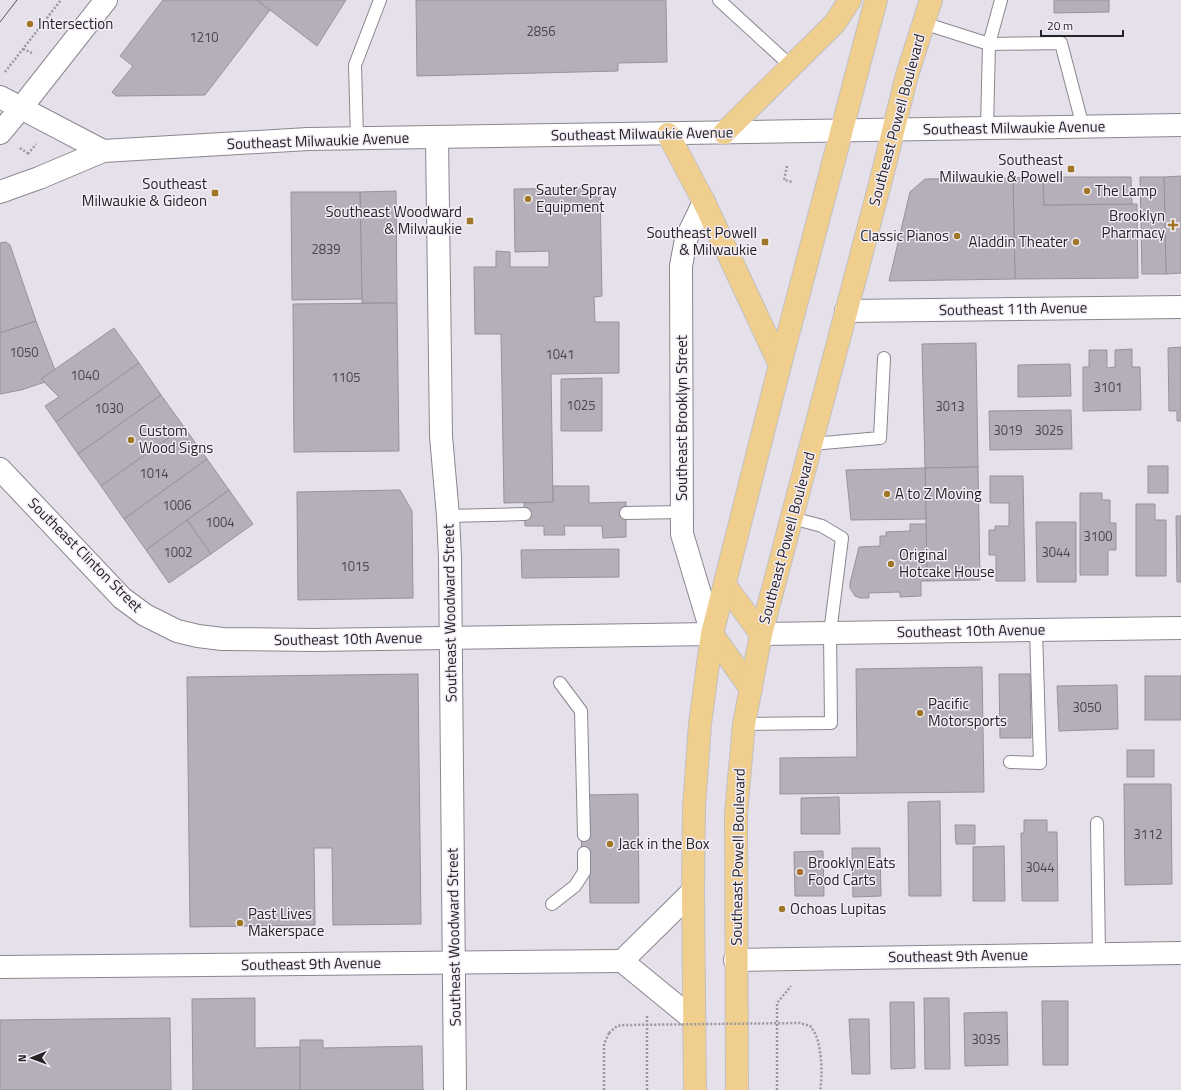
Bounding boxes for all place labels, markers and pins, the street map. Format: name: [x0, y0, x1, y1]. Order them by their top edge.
place label: Intersection: [38, 12, 113, 35]
marker: Intersection: [25, 19, 35, 29]
place label: Southeast Milwaukie & Powell: [939, 148, 1064, 188]
marker: Southeast Milwaukie & Powell: [1066, 164, 1076, 174]
place label: Southeast Milwaukie & Gideon: [82, 172, 208, 212]
place label: Sauter Spray Equipment: [536, 178, 617, 218]
place label: The Lamp: [1095, 179, 1157, 202]
marker: The Lamp: [1082, 186, 1092, 196]
marker: Southeast Milwaukie & Gideon: [210, 188, 220, 198]
marker: Sauter Spray Equipment: [523, 194, 533, 204]
place label: Southeast Woodward & Milwaukie: [325, 200, 462, 240]
place label: Brooklyn Pharmacy: [1102, 204, 1165, 244]
marker: Southeast Woodward & Milwaukie: [465, 216, 475, 226]
marker: Brooklyn Pharmacy: [1168, 220, 1178, 230]
place label: Southeast Powell & Milwaukie: [646, 221, 757, 261]
place label: Classic Pianos: [860, 224, 949, 247]
place label: Aladdin Theater: [969, 230, 1068, 253]
marker: Classic Pianos: [952, 231, 962, 241]
marker: Southeast Powell & Milwaukie: [760, 237, 770, 247]
marker: Aladdin Theater: [1071, 237, 1081, 247]
place label: Custom Wood Signs: [139, 419, 213, 459]
marker: Custom Wood Signs: [126, 435, 136, 445]
place label: A to Z Moving: [895, 482, 982, 505]
marker: A to Z Moving: [882, 489, 892, 499]
place label: Original Hotcake House: [899, 543, 995, 583]
marker: Original Hotcake House: [886, 559, 896, 569]
place label: Pacific Motorsports: [928, 692, 1007, 732]
marker: Pacific Motorsports: [915, 708, 925, 718]
place label: Jack in the Box: [618, 832, 710, 855]
marker: Jack in the Box: [605, 839, 615, 849]
place label: Brooklyn Eats Food Carts: [808, 851, 895, 891]
marker: Brooklyn Eats Food Carts: [795, 867, 805, 877]
place label: Ochoas Lupitas: [790, 897, 886, 920]
place label: Past Lives Makerspace: [248, 902, 324, 942]
marker: Ochoas Lupitas: [777, 904, 787, 914]
marker: Past Lives Makerspace: [235, 918, 245, 928]

